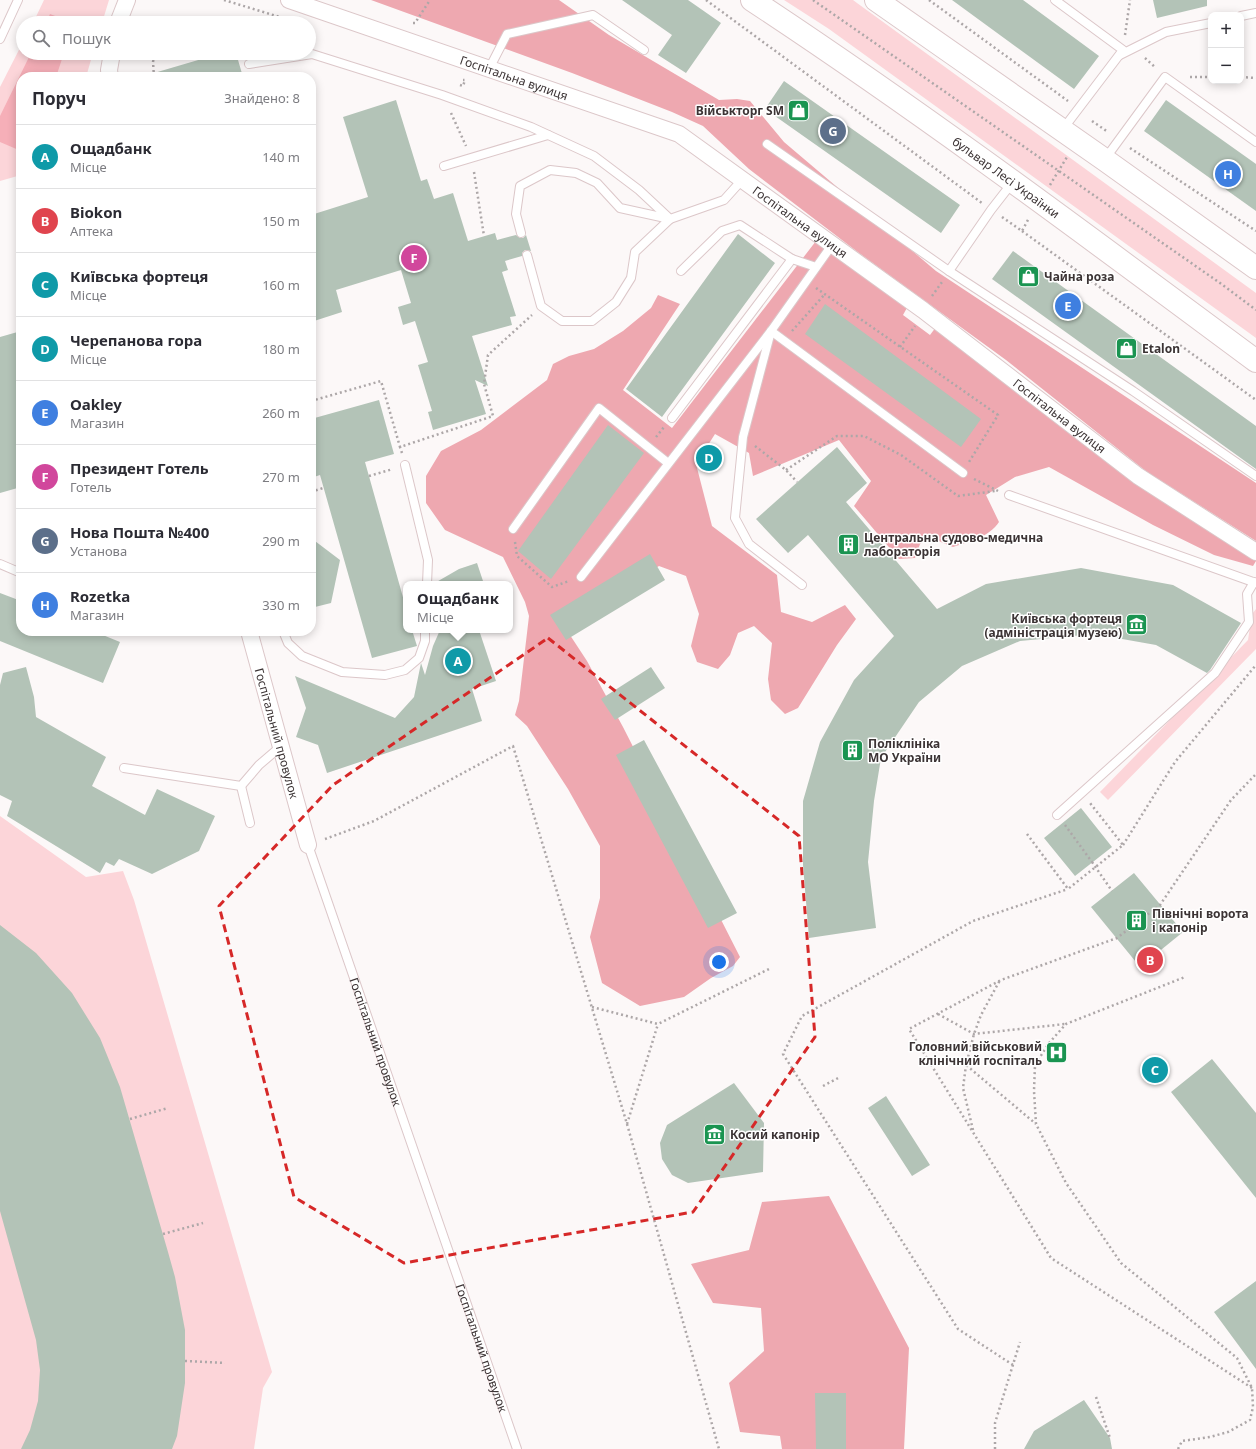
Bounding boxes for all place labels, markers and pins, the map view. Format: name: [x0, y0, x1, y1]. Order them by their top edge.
shop icon: Військторг SM: [786, 97, 812, 123]
place label: Військторг SM: [696, 102, 784, 119]
pin: G: [820, 116, 846, 146]
pin: H: [1215, 159, 1241, 189]
pin: F: [401, 243, 427, 273]
shop icon: Чайна роза: [1016, 263, 1042, 289]
place label: Чайна роза: [1044, 268, 1114, 285]
pin: E: [1055, 291, 1081, 321]
shop icon: Etalon: [1113, 335, 1139, 361]
place label: Etalon: [1142, 340, 1180, 357]
pin: D: [696, 443, 722, 473]
place label: Центральна судово-медична лабораторія: [864, 529, 1043, 560]
building icon: Центральна судово-медична лабораторія: [835, 531, 861, 557]
place label: Київська фортеця (адміністрація музею): [984, 610, 1122, 641]
museum icon: Київська фортеця (адміністрація музею): [1124, 612, 1150, 638]
pin: A: [445, 646, 471, 676]
place label: Поліклініка МО України: [868, 735, 941, 766]
building icon: Поліклініка МО України: [839, 737, 865, 763]
place label: Північні ворота і капонір: [1152, 905, 1249, 936]
building icon: Північні ворота і капонір: [1124, 907, 1150, 933]
pin: B: [1137, 945, 1163, 975]
place label: Головний військовий клінічний госпіталь: [909, 1038, 1042, 1069]
hospital icon: Головний військовий клінічний госпіталь: [1044, 1040, 1070, 1066]
pin: C: [1142, 1055, 1168, 1085]
museum icon: Косий капонір: [701, 1121, 727, 1147]
place label: Косий капонір: [730, 1126, 820, 1143]

